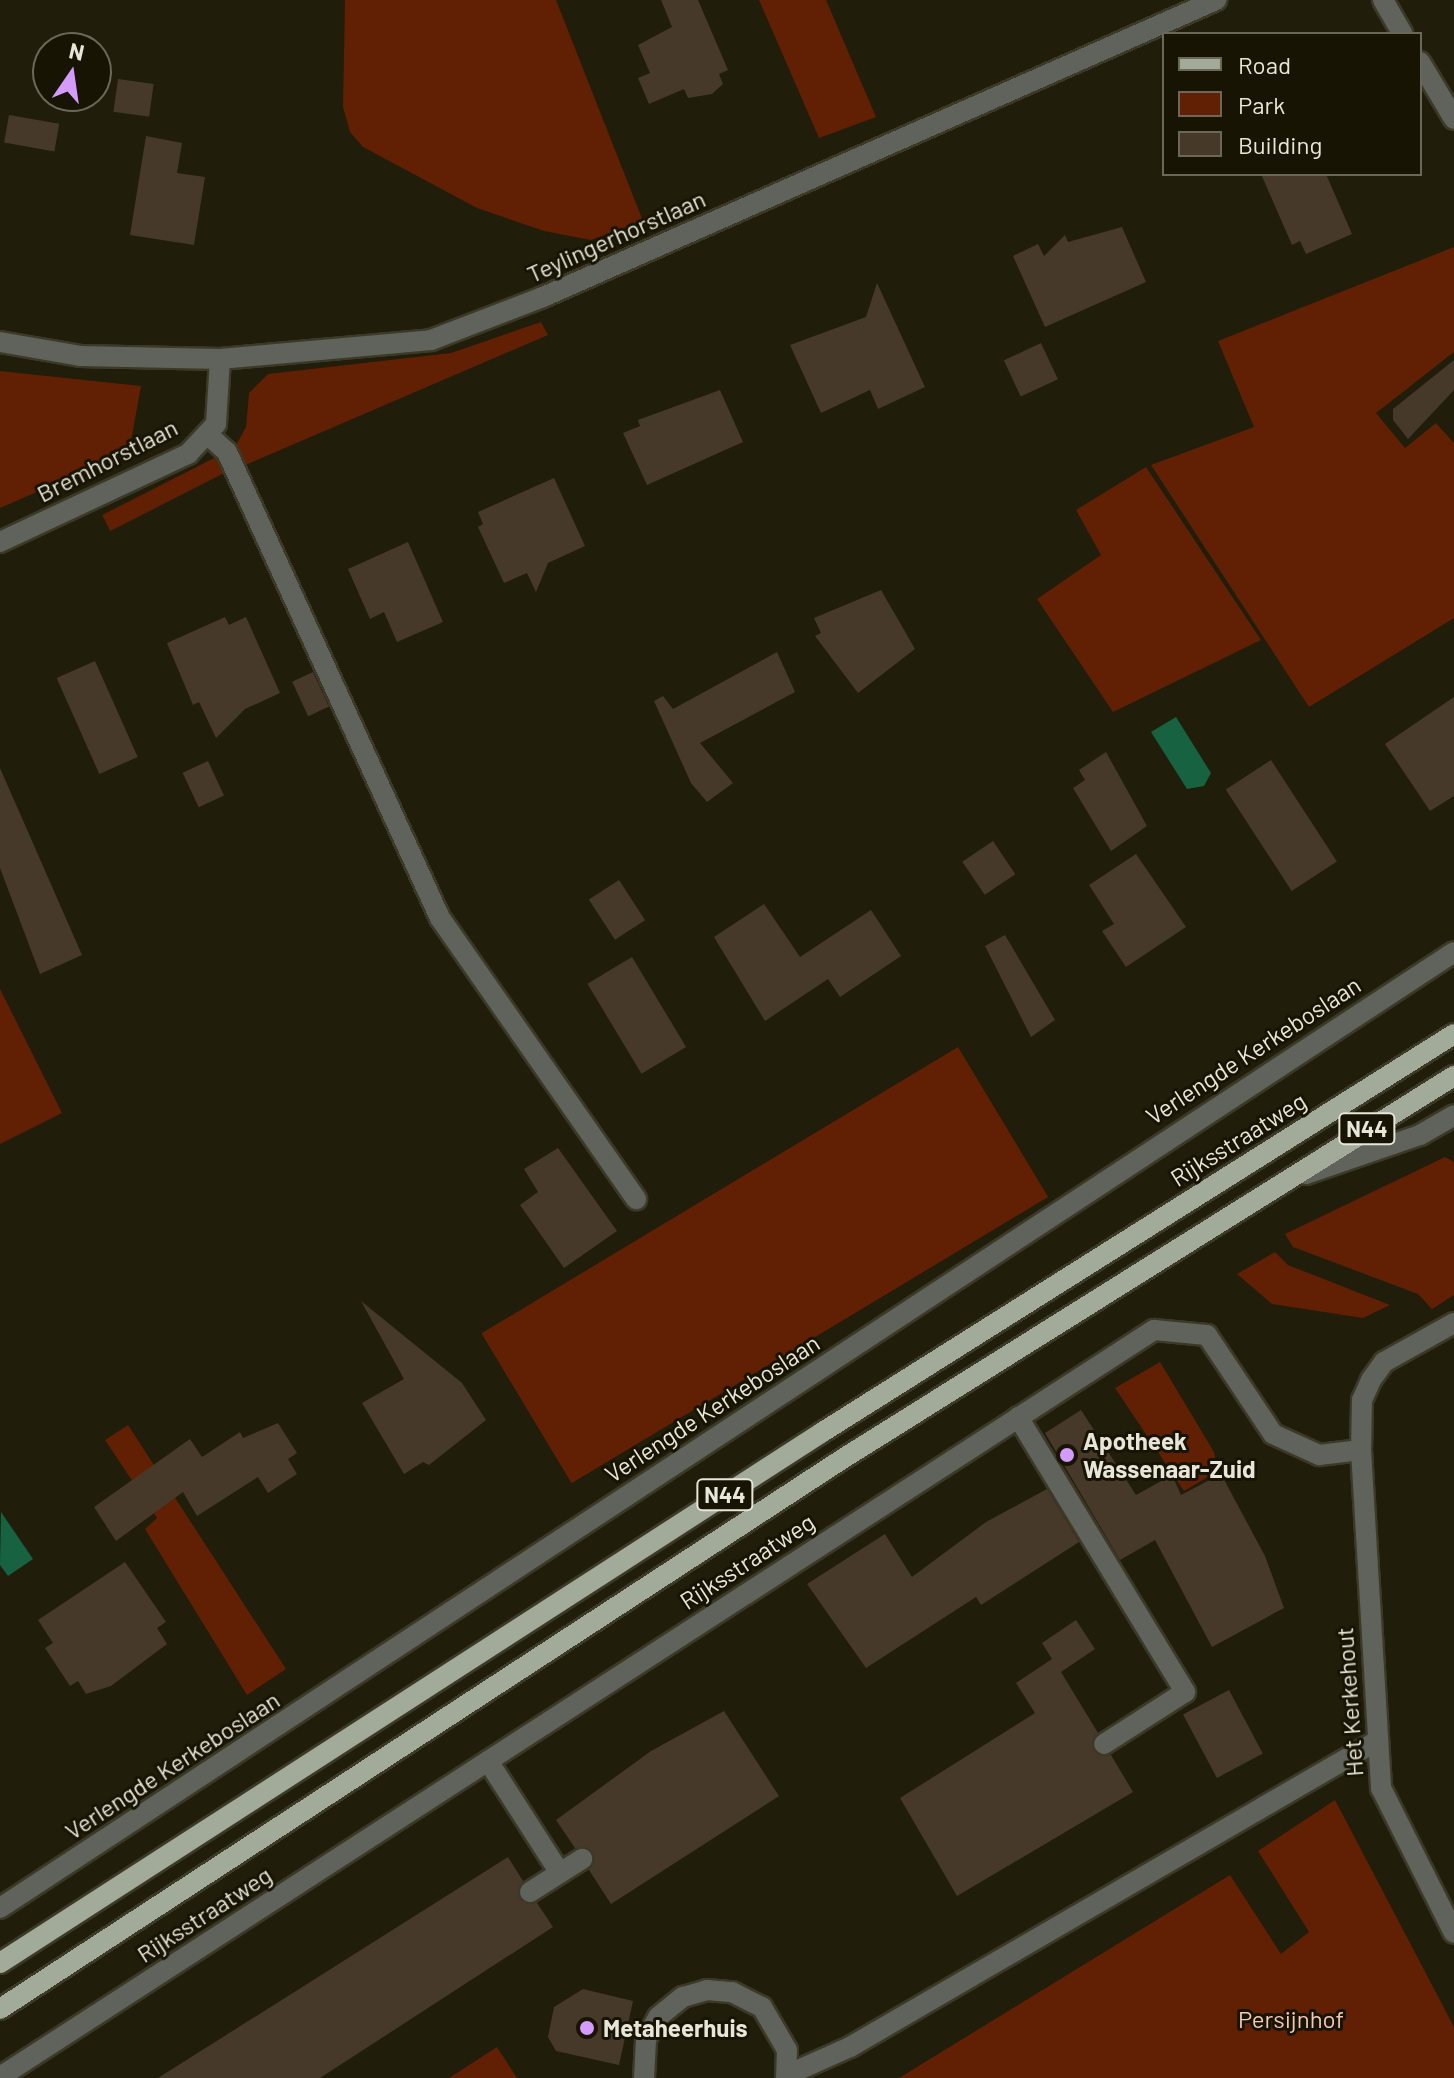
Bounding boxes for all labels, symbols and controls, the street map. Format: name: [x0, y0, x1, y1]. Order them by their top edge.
north arrow: [32, 32, 112, 112]
legend: [1162, 32, 1422, 176]
text: N: [67, 36, 87, 65]
text: Road: [1238, 50, 1291, 79]
text: Park: [1238, 90, 1285, 119]
text: Building: [1238, 130, 1322, 159]
street label: Teylingerhorstlaan: [522, 184, 710, 288]
street label: Bremhorstlaan: [32, 412, 182, 508]
street label: Verlengde Kerkeboslaan: [1140, 970, 1366, 1130]
street label: Rijksstraatweg: [1165, 1086, 1311, 1192]
road number: N44: [1337, 1111, 1397, 1147]
street label: Verlengde Kerkeboslaan: [599, 1328, 825, 1488]
place label: Apotheek Wassenaar-Zuid: [1083, 1427, 1256, 1483]
marker: Apotheek Wassenaar-Zuid: [1058, 1446, 1076, 1464]
road number: N44: [695, 1477, 755, 1513]
street label: Rijksstraatweg: [674, 1507, 820, 1615]
street label: Het Kerkehout: [1329, 1626, 1369, 1778]
street label: Verlengde Kerkeboslaan: [59, 1685, 285, 1845]
street label: Rijksstraatweg: [131, 1860, 277, 1968]
park label: Persijnhof: [1238, 2005, 1344, 2033]
place label: Metaheerhuis: [603, 2014, 748, 2042]
marker: Metaheerhuis: [578, 2019, 596, 2037]

